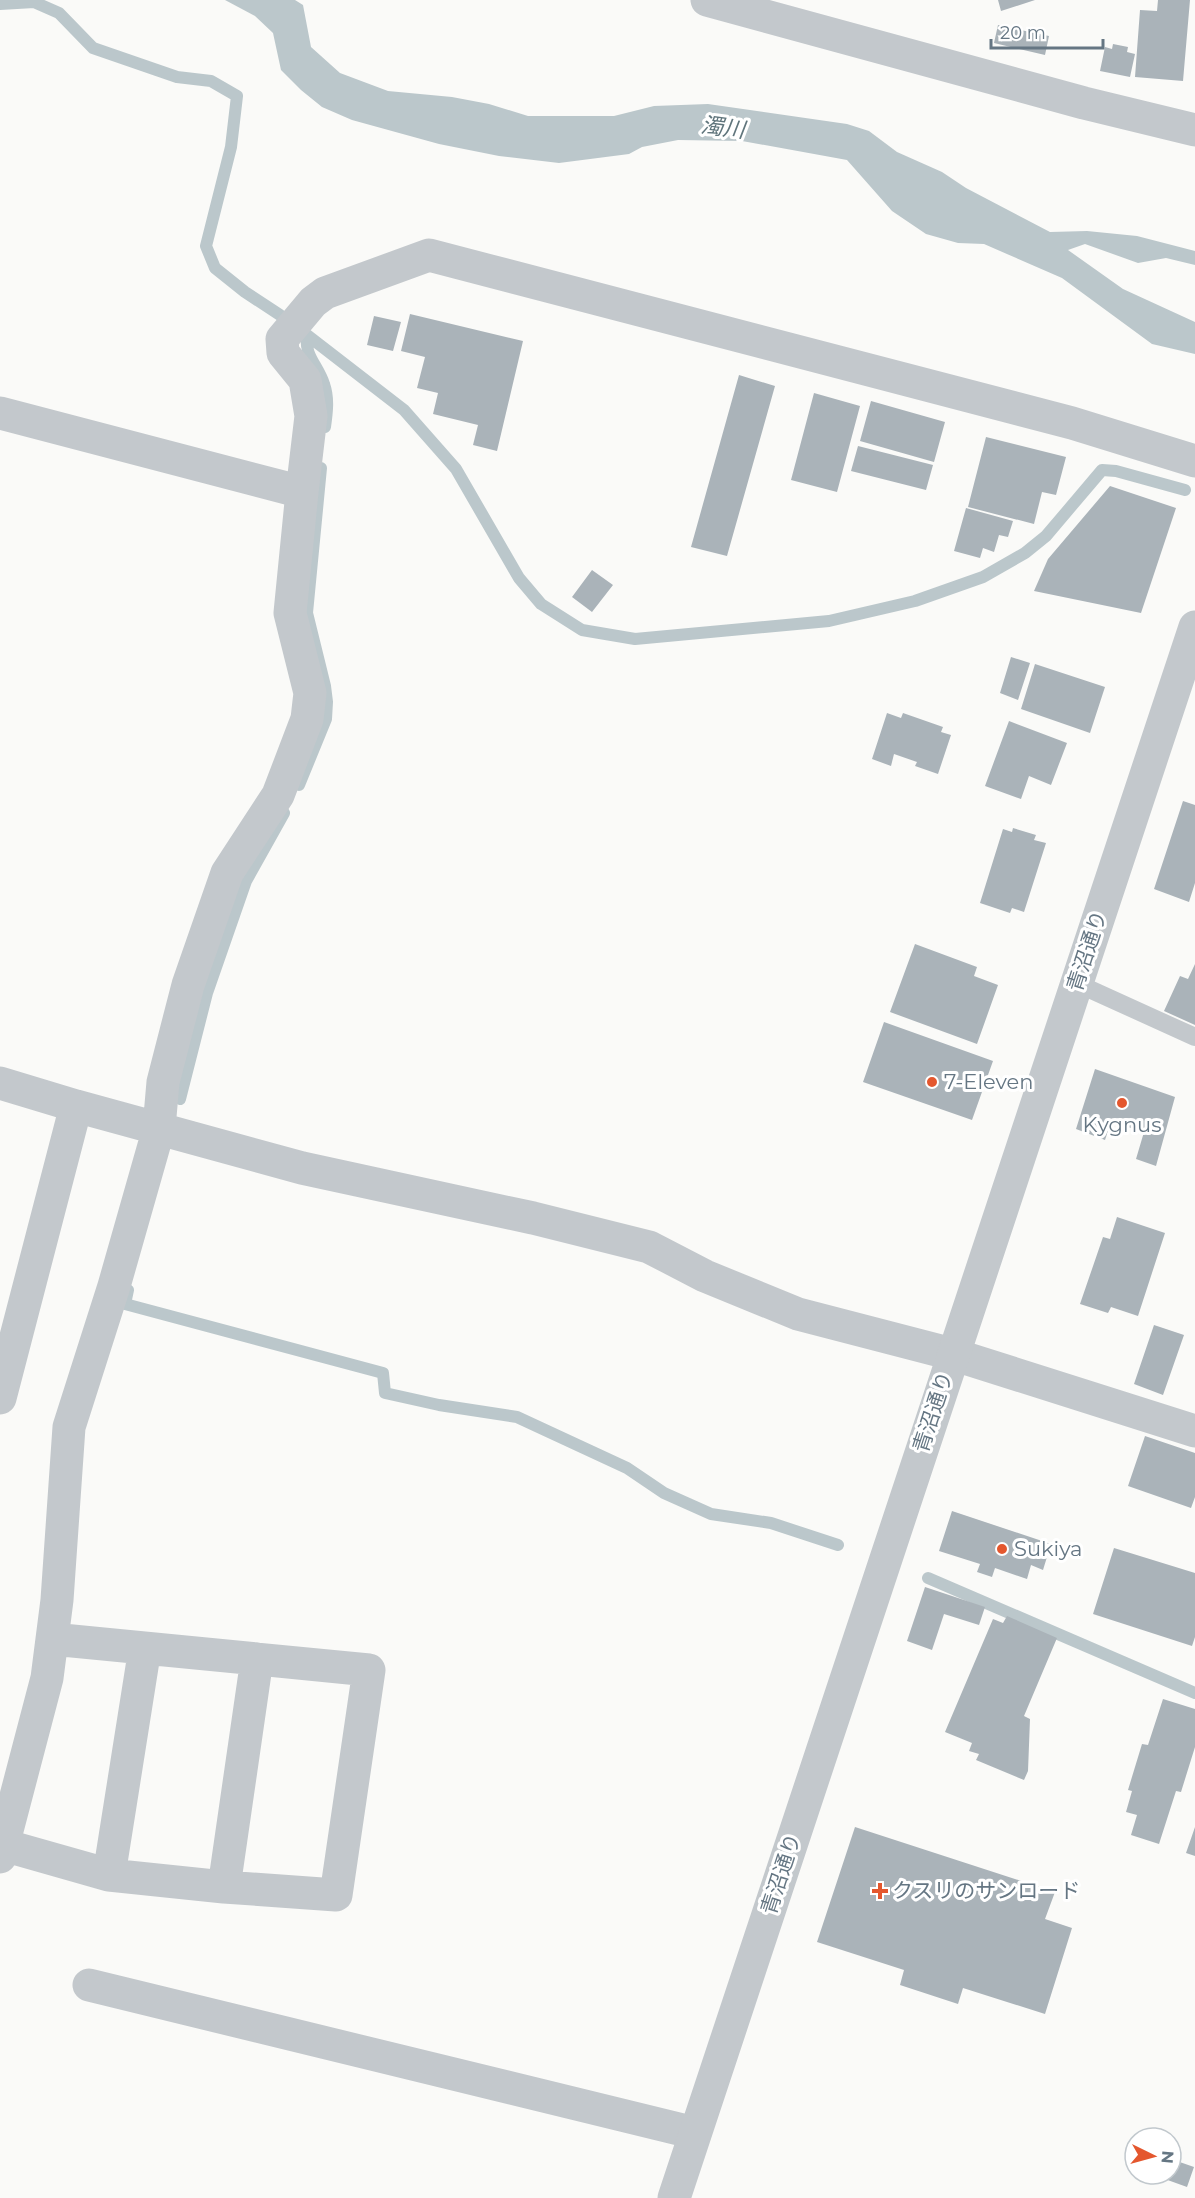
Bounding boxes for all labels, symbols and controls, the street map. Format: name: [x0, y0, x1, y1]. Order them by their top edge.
scale bar: [991, 12, 1104, 50]
text: 20 m: [1000, 22, 1046, 44]
water label: 濁川: [699, 111, 748, 144]
street label: 青沼通り: [1062, 907, 1111, 995]
place label: 7-Eleven: [944, 1069, 1033, 1094]
marker: 7-Eleven: [925, 1075, 939, 1089]
marker: Kygnus: [1115, 1096, 1129, 1110]
place label: Kygnus: [1083, 1112, 1161, 1137]
street label: 青沼通り: [908, 1368, 957, 1456]
place label: Sukiya: [1014, 1536, 1083, 1561]
marker: Sukiya: [995, 1542, 1009, 1556]
street label: 青沼通り: [756, 1830, 805, 1918]
place label: クスリのサンロード: [892, 1878, 1080, 1903]
marker: クスリのサンロード: [873, 1884, 887, 1898]
north arrow: [1123, 2126, 1183, 2186]
text: N: [1157, 2150, 1177, 2165]

